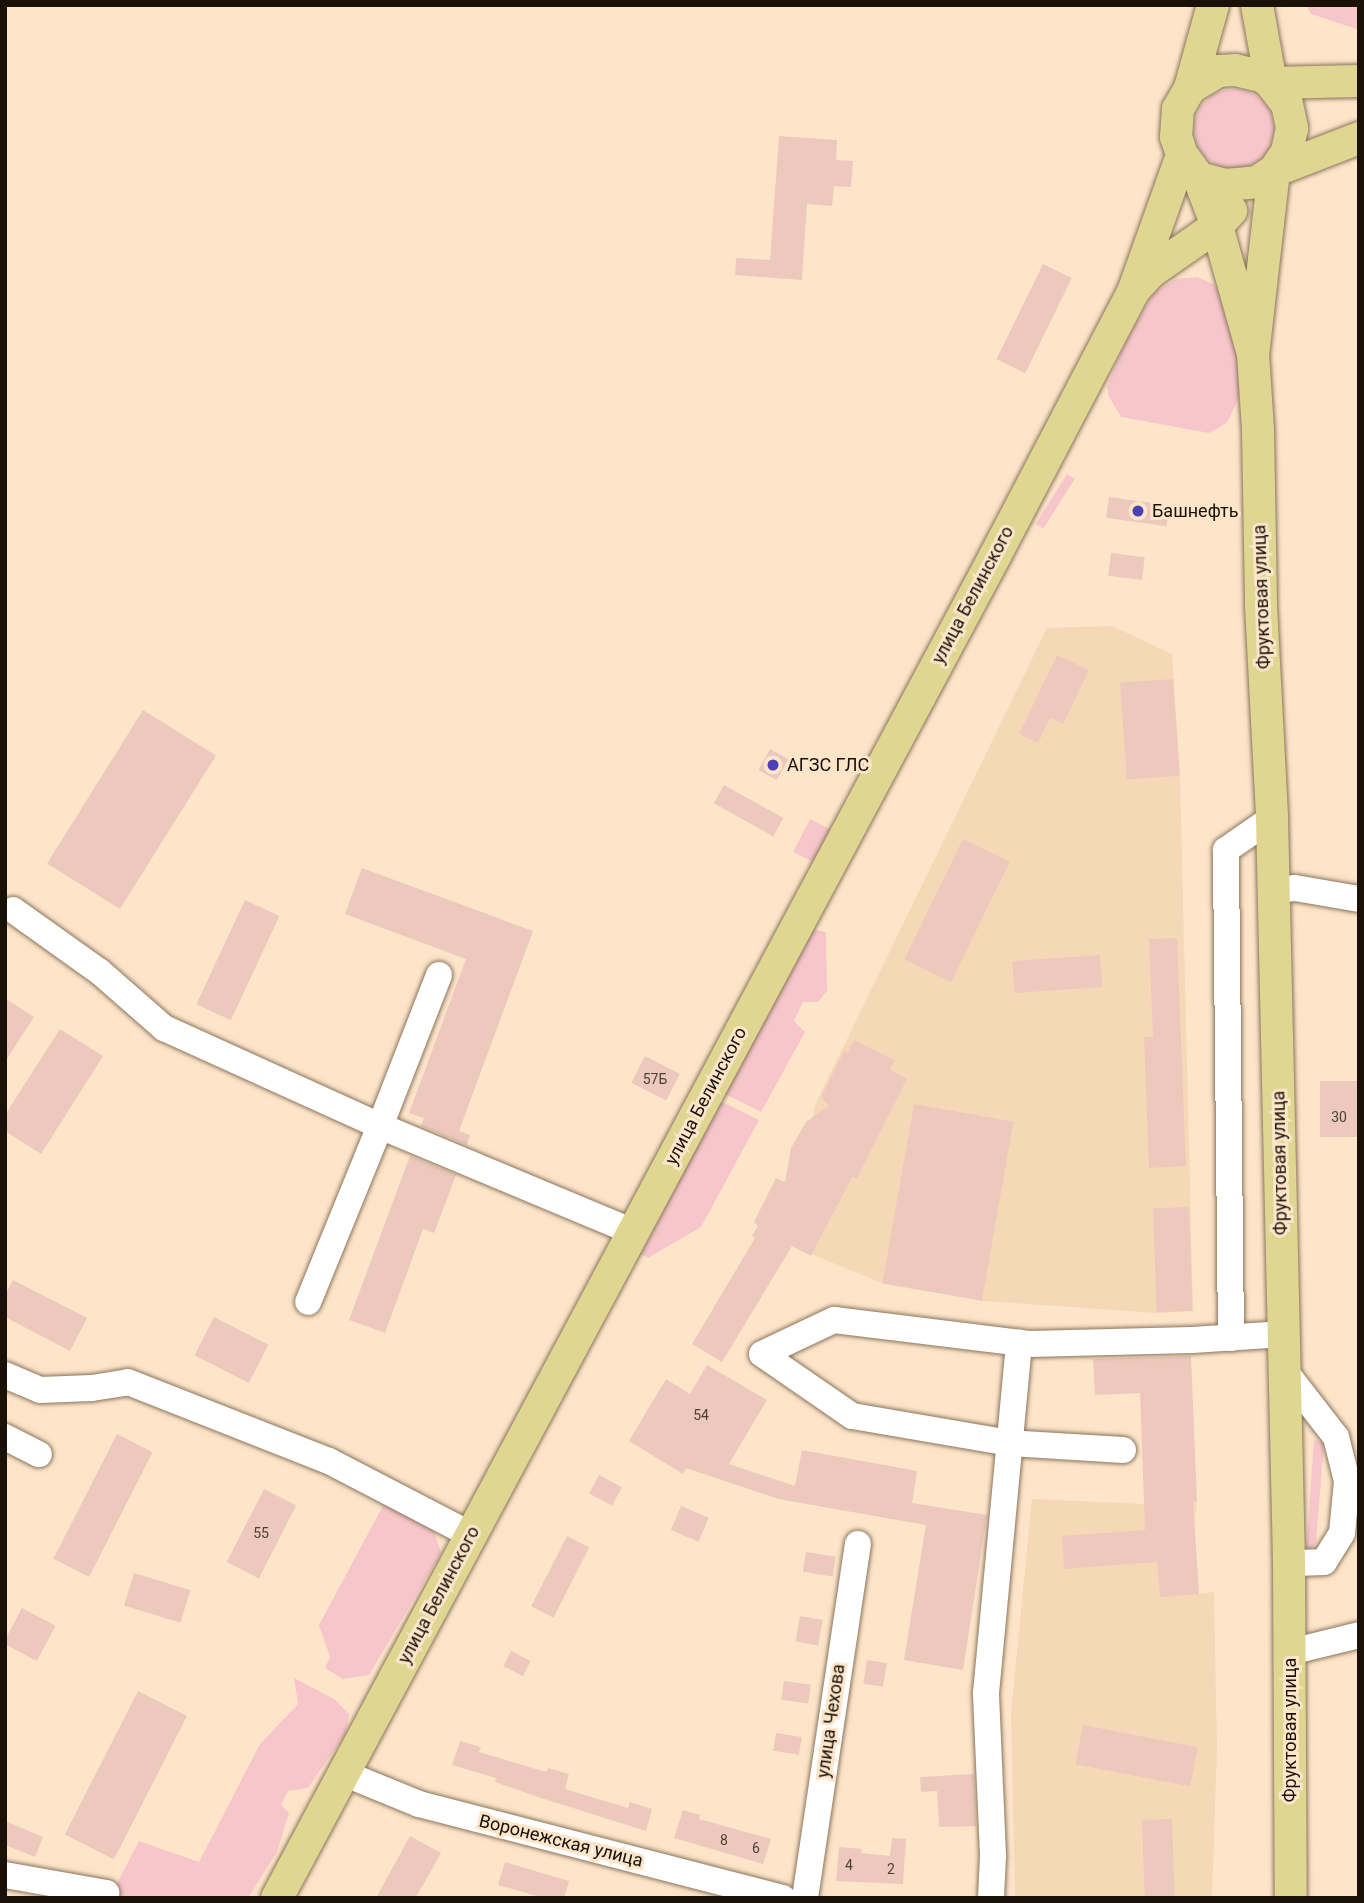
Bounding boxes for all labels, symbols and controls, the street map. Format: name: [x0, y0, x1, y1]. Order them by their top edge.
place label: Башнефть: [1152, 500, 1238, 522]
marker: Башнефть: [1130, 503, 1146, 519]
street label: улица Белинского: [928, 522, 1018, 668]
street label: Фруктовая улица: [1249, 524, 1275, 670]
place label: АГЗС ГЛС: [787, 754, 869, 776]
marker: АГЗС ГЛС: [765, 757, 781, 773]
street label: улица Белинского: [661, 1023, 751, 1169]
house number: 57Б: [643, 1071, 667, 1087]
street label: Фруктовая улица: [1268, 1091, 1292, 1235]
house number: 30: [1331, 1109, 1347, 1125]
house number: 54: [693, 1407, 709, 1423]
street label: улица Белинского: [394, 1522, 484, 1668]
house number: 55: [253, 1525, 269, 1541]
street label: Фруктовая улица: [1279, 1658, 1301, 1802]
street label: улица Чехова: [812, 1663, 850, 1779]
street label: Воронежская улица: [477, 1810, 645, 1872]
house number: 8: [720, 1832, 728, 1848]
house number: 6: [752, 1840, 760, 1856]
house number: 4: [845, 1857, 853, 1873]
house number: 2: [887, 1861, 895, 1877]

